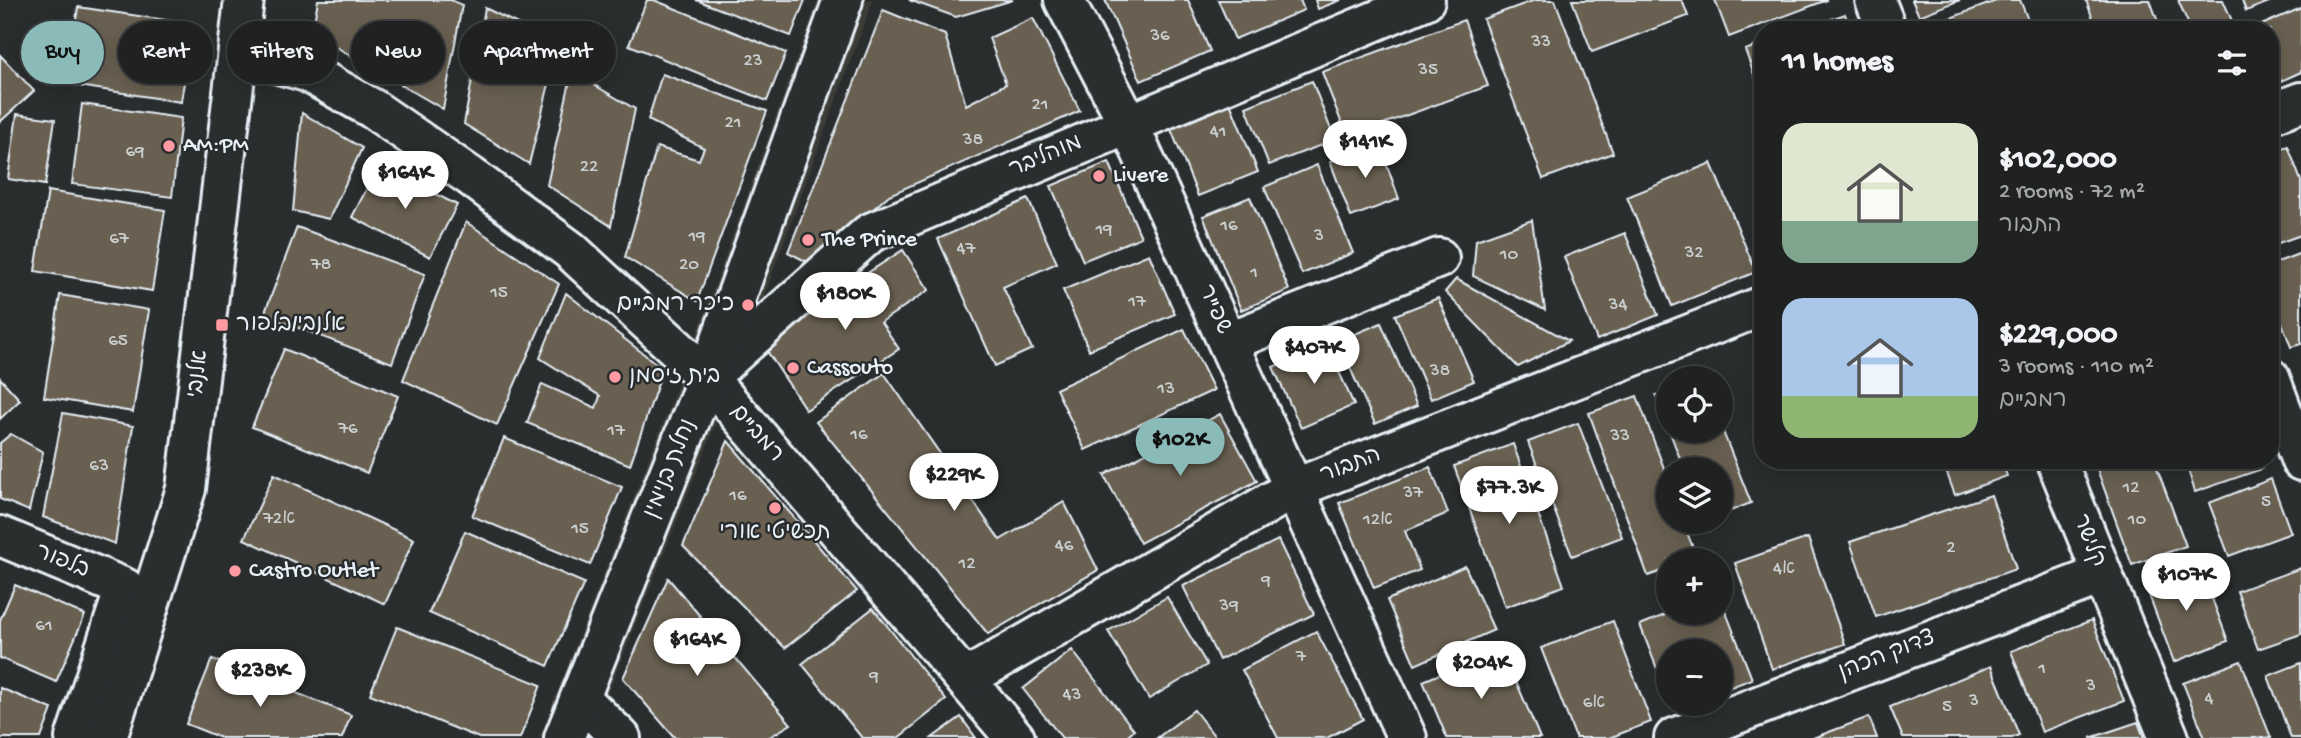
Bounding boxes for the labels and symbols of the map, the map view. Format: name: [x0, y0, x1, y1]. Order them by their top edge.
house number: 36: [1149, 25, 1170, 48]
house number: 33: [1530, 31, 1551, 54]
house number: 23: [743, 50, 763, 73]
house number: 35: [1417, 59, 1438, 82]
house number: 21: [1032, 94, 1049, 117]
house number: 21: [725, 112, 742, 135]
pin: $141K: [1316, 120, 1414, 180]
house number: 41: [1210, 121, 1226, 144]
house number: 38: [962, 129, 983, 152]
street label: מוהליבר: [1005, 129, 1086, 184]
place label: AM:PM: [183, 133, 249, 160]
marker: AM:PM: [161, 138, 177, 154]
house number: 69: [125, 141, 145, 164]
pin: $164K: [356, 152, 454, 211]
house number: 22: [580, 156, 598, 179]
place label: Livere: [1113, 163, 1170, 190]
marker: Livere: [1091, 168, 1107, 184]
house number: 16: [1219, 215, 1238, 238]
house number: 19: [1094, 219, 1113, 242]
house number: 3: [1313, 225, 1324, 248]
house number: 19: [687, 226, 706, 249]
place label: The Prince: [820, 227, 918, 254]
house number: 67: [109, 228, 130, 251]
marker: The Prince: [800, 232, 816, 248]
house number: 47: [957, 238, 977, 261]
house number: 32: [1683, 242, 1704, 265]
house number: 10: [1499, 244, 1518, 267]
house number: 78: [310, 254, 331, 277]
house number: 20: [679, 254, 699, 277]
house number: 1: [1249, 262, 1258, 285]
pin: $180K: [796, 272, 894, 332]
street label: שפ"ר: [1191, 281, 1237, 339]
house number: 15: [489, 282, 508, 305]
house number: 17: [1127, 291, 1147, 314]
place label: כיכר רמב"ם: [617, 292, 734, 319]
house number: 34: [1608, 294, 1627, 317]
marker: כיכר רמב"ם: [740, 297, 756, 313]
place label: אלנבי/בלפור: [236, 311, 345, 339]
marker: אלנבי/בלפור: [214, 317, 230, 333]
pin: $407K: [1265, 326, 1363, 386]
house number: 65: [108, 330, 128, 353]
street label: אלנבי: [182, 348, 215, 400]
place label: Cassouto: [807, 355, 893, 382]
marker: Cassouto: [785, 360, 801, 376]
house number: 38: [1429, 360, 1450, 383]
place label: בית זיסמן: [629, 364, 720, 391]
marker: בית זיסמן: [607, 369, 623, 385]
house number: 13: [1156, 378, 1175, 401]
street label: רמב"ם: [724, 400, 788, 468]
street label: נחלת בנימין: [637, 415, 703, 523]
house number: 76: [337, 418, 358, 441]
pin: $102K: [1131, 419, 1229, 478]
house number: 17: [606, 420, 626, 443]
house number: 16: [849, 424, 868, 447]
house number: 33: [1609, 425, 1630, 448]
street label: התבור: [1317, 442, 1385, 490]
pin: $229K: [905, 454, 1003, 513]
house number: 63: [89, 455, 109, 478]
pin: $77.3K: [1452, 466, 1566, 526]
house number: 12: [2122, 477, 2140, 500]
house number: 37: [1402, 482, 1424, 505]
house number: 16: [728, 485, 747, 508]
house number: 5: [2261, 491, 2271, 514]
marker: תכשיטי אורי: [767, 500, 783, 516]
house number: 72א: [262, 508, 295, 531]
house number: 12א: [1362, 509, 1393, 532]
house number: 10: [2127, 509, 2146, 532]
street label: קלישר: [2066, 510, 2112, 571]
house number: 15: [570, 518, 589, 541]
place label: תכשיטי אורי: [719, 520, 831, 547]
house number: 46: [1055, 535, 1074, 558]
house number: 2: [1946, 537, 1956, 560]
street label: בלפור: [31, 538, 93, 585]
house number: 12: [958, 553, 976, 576]
pin: $107K: [2137, 554, 2235, 613]
place label: Castro Outlet: [249, 558, 380, 585]
house number: 4א: [1773, 558, 1795, 581]
marker: Castro Outlet: [227, 563, 243, 579]
house number: 9: [1260, 570, 1271, 593]
house number: 39: [1218, 595, 1239, 618]
house number: 61: [35, 615, 53, 638]
pin: $164K: [648, 618, 746, 678]
street label: צדוק הכהן: [1835, 625, 1939, 687]
pin: $204K: [1432, 642, 1530, 701]
house number: 7: [1295, 646, 1307, 669]
pin: $238K: [211, 650, 309, 709]
house number: 1: [2037, 658, 2046, 681]
house number: 9: [868, 666, 879, 689]
house number: 3: [2085, 675, 2096, 698]
house number: 43: [1063, 684, 1082, 707]
house number: 4: [2205, 688, 2214, 711]
house number: 3: [1968, 690, 1979, 713]
house number: 6א: [1583, 692, 1605, 715]
house number: 5: [1942, 696, 1952, 719]

